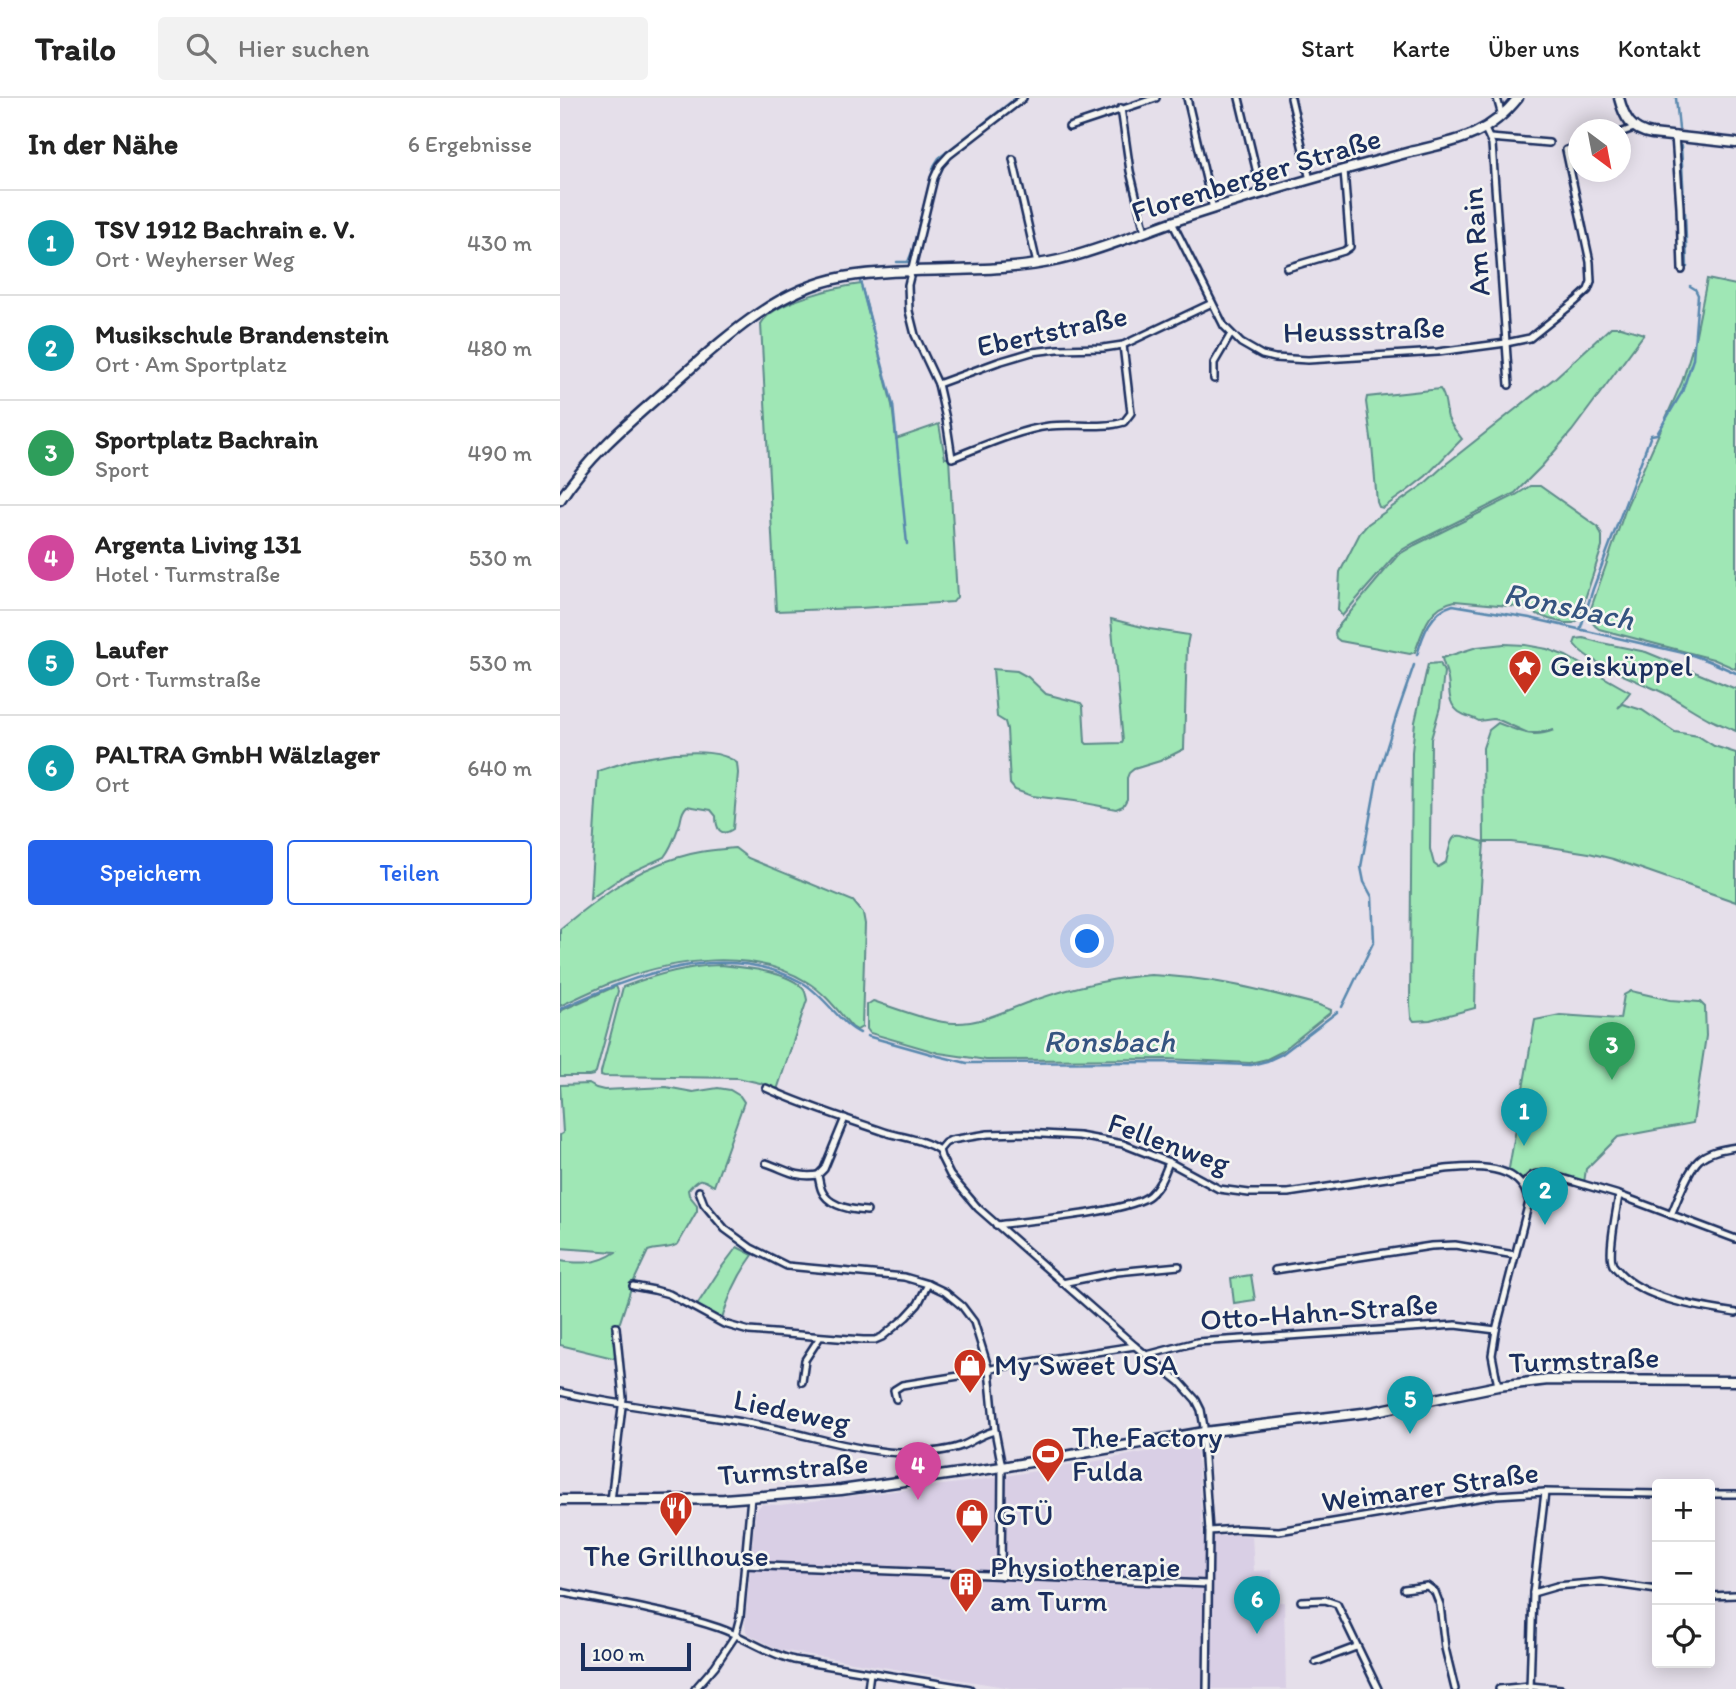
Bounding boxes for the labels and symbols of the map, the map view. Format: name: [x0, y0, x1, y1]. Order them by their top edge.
street label: Florenberger Straße: [1127, 119, 1385, 230]
north arrow: [1568, 119, 1631, 182]
street label: Am Rain: [1453, 187, 1498, 297]
street label: Ebertstraße: [973, 296, 1131, 365]
street label: Heussstraße: [1282, 308, 1446, 351]
water label: Ronsbach: [1501, 574, 1638, 638]
place icon: Geisküppel: [1506, 647, 1544, 696]
place label: Geisküppel: [1550, 647, 1693, 684]
your location: [1070, 924, 1104, 958]
water label: Ronsbach: [1043, 1022, 1175, 1060]
pin: 3: [1589, 1022, 1635, 1080]
pin: 1: [1501, 1088, 1547, 1146]
street label: Fellenweg: [1103, 1103, 1236, 1182]
pin: 2: [1522, 1167, 1568, 1225]
street label: Otto-Hahn-Straße: [1199, 1285, 1439, 1338]
street label: Turmstraße: [1508, 1338, 1660, 1381]
shop icon: My Sweet USA: [951, 1346, 989, 1395]
place label: My Sweet USA: [994, 1346, 1178, 1383]
pin: 5: [1387, 1376, 1433, 1434]
street label: Liedeweg: [730, 1380, 854, 1441]
place label: The Factory Fulda: [1072, 1418, 1222, 1489]
sports icon: The Factory Fulda: [1029, 1435, 1067, 1484]
pin: 4: [895, 1442, 941, 1500]
street label: Turmstraße: [716, 1443, 870, 1494]
street label: Weimarer Straße: [1319, 1453, 1541, 1520]
restaurant icon: The Grillhouse: [657, 1489, 695, 1538]
shop icon: GTÜ: [953, 1496, 991, 1545]
place label: GTÜ: [996, 1496, 1053, 1533]
place label: The Grillhouse: [583, 1537, 769, 1574]
place label: Physiotherapie am Turm: [990, 1548, 1180, 1619]
building icon: Physiotherapie am Turm: [947, 1565, 985, 1614]
pin: 6: [1234, 1576, 1280, 1634]
scale bar: [581, 1640, 691, 1672]

